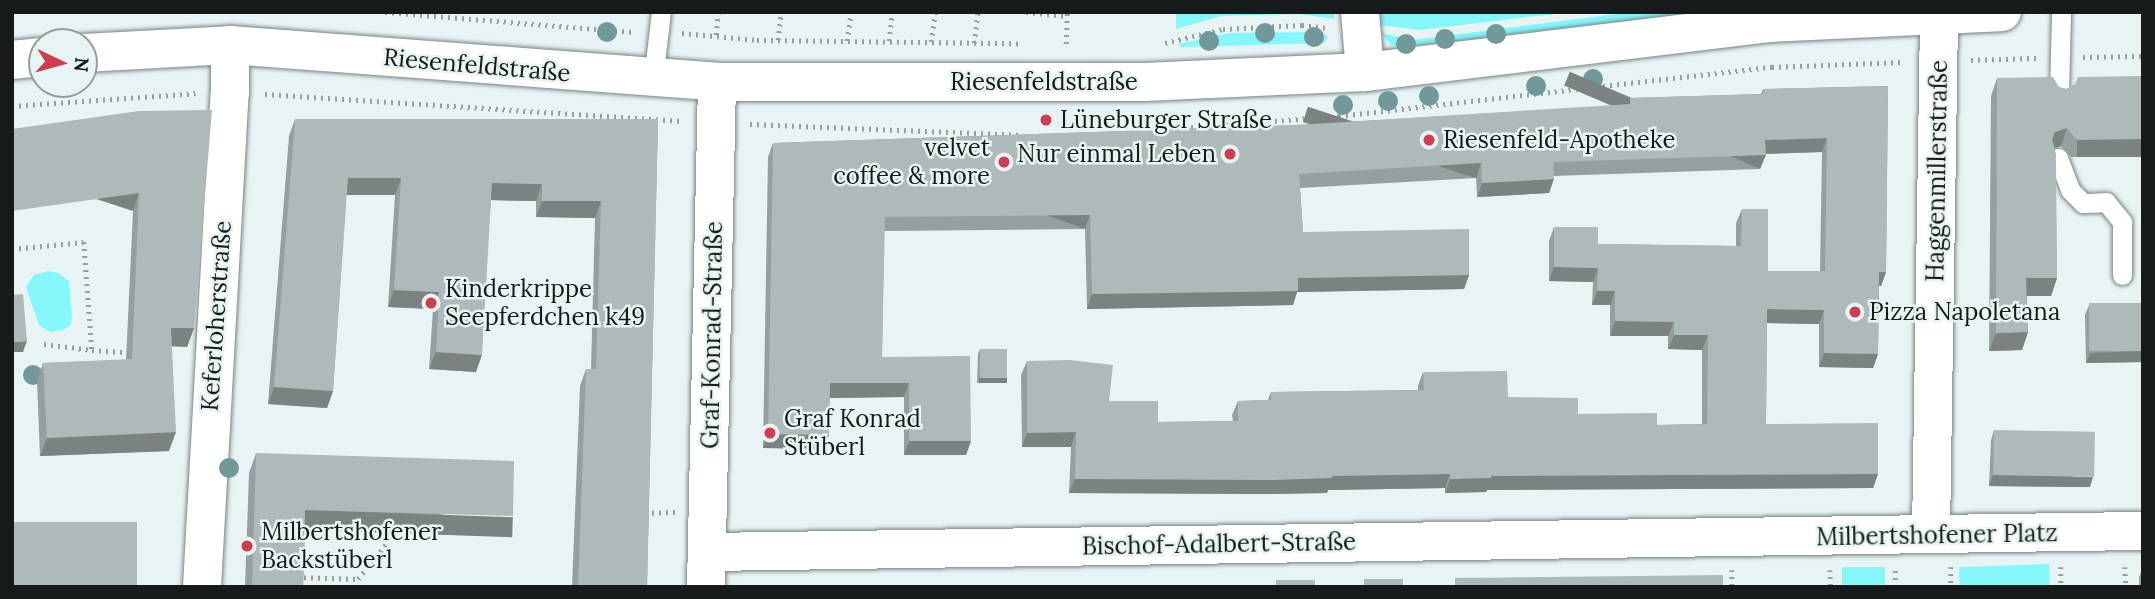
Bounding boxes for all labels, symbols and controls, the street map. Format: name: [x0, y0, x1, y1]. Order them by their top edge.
north arrow: [28, 28, 98, 98]
street label: Riesenfeldstraße: [382, 42, 572, 88]
text: N: [69, 56, 95, 73]
street label: Haggenmillerstraße: [1921, 60, 1953, 282]
street label: Riesenfeldstraße: [950, 68, 1138, 96]
place label: Lüneburger Straße: [1060, 106, 1272, 134]
marker: Lüneburger Straße: [1038, 112, 1054, 128]
place label: Riesenfeld-Apotheke: [1443, 126, 1675, 154]
marker: Riesenfeld-Apotheke: [1421, 132, 1437, 148]
place label: velvet coffee & more: [833, 134, 990, 190]
place label: Nur einmal Leben: [1017, 140, 1216, 168]
marker: Nur einmal Leben: [1222, 146, 1238, 162]
marker: velvet coffee & more: [996, 154, 1012, 170]
street label: Keferloherstraße: [195, 220, 237, 412]
street label: Graf-Konrad-Straße: [696, 221, 728, 449]
place label: Kinderkrippe Seepferdchen k49: [445, 275, 645, 331]
marker: Kinderkrippe Seepferdchen k49: [423, 295, 439, 311]
place label: Pizza Napoletana: [1869, 298, 2060, 326]
marker: Pizza Napoletana: [1847, 304, 1863, 320]
place label: Graf Konrad Stüberl: [784, 405, 921, 461]
marker: Graf Konrad Stüberl: [762, 425, 778, 441]
place label: Milbertshofener Backstüberl: [261, 518, 442, 574]
street label: Milbertshofener Platz: [1816, 518, 2058, 552]
street label: Bischof-Adalbert-Straße: [1082, 527, 1356, 561]
marker: Milbertshofener Backstüberl: [239, 538, 255, 554]

